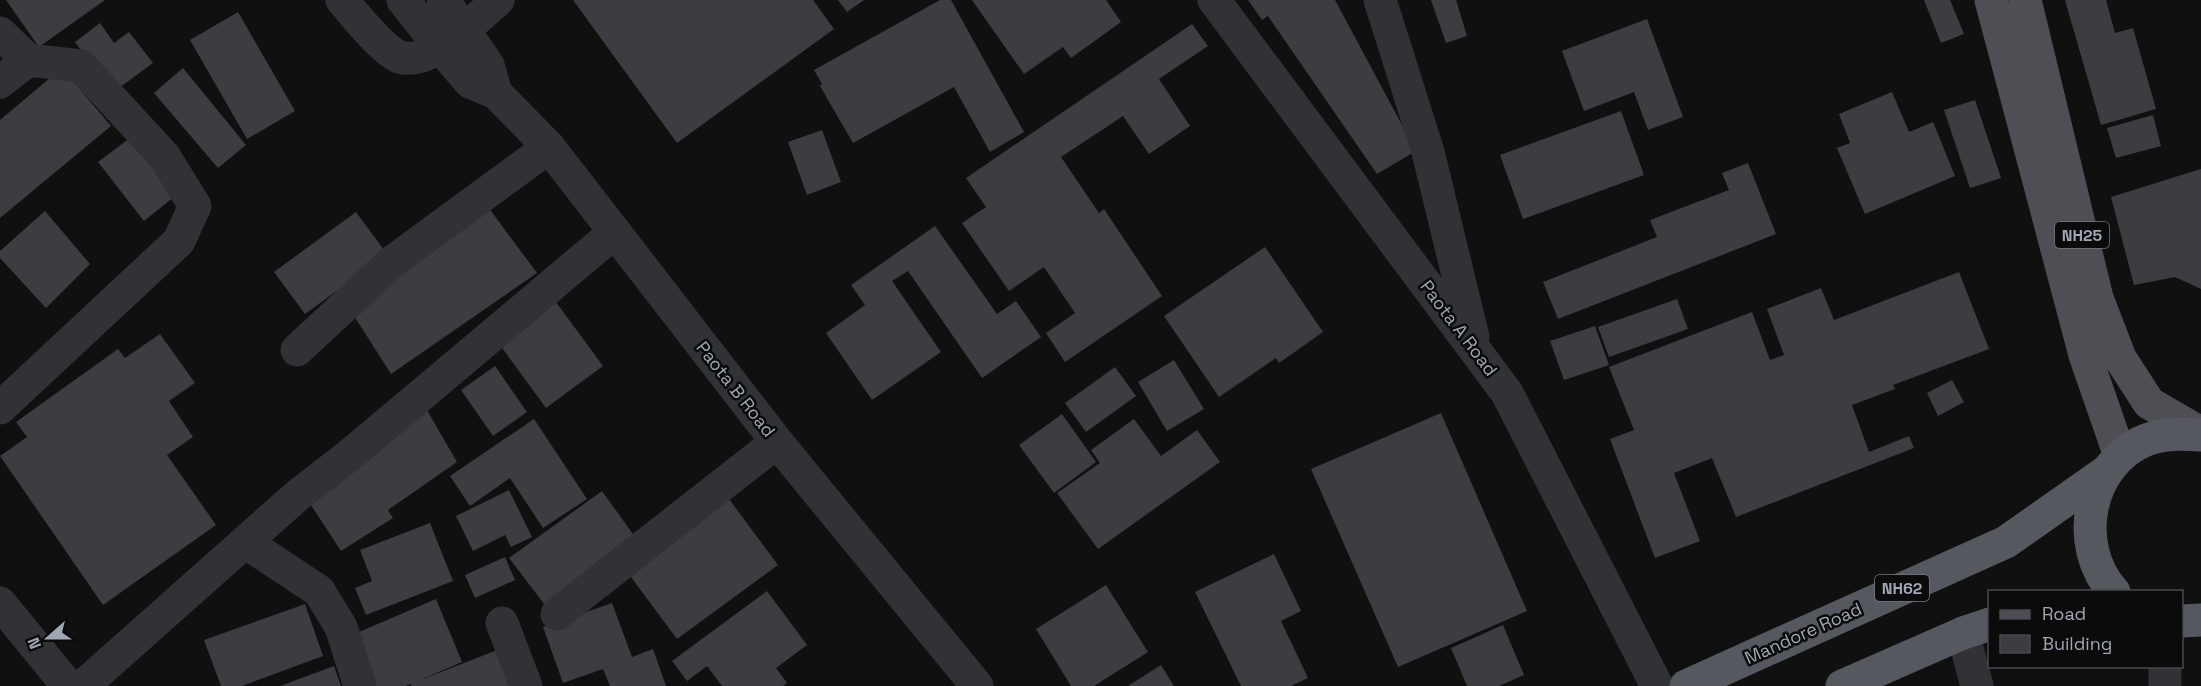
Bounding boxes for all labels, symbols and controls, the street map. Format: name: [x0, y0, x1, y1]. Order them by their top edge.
road number: NH25: [2055, 222, 2109, 248]
street label: Paota A Road: [1415, 275, 1503, 381]
street label: Paota B Road: [691, 336, 781, 442]
road number: NH62: [1875, 575, 1929, 601]
legend: [1988, 590, 2183, 668]
street label: Mandore Road: [1741, 597, 1865, 669]
text: Road: [2042, 602, 2086, 625]
north arrow: [18, 608, 78, 668]
text: Building: [2042, 632, 2112, 655]
text: N: [23, 634, 46, 652]

